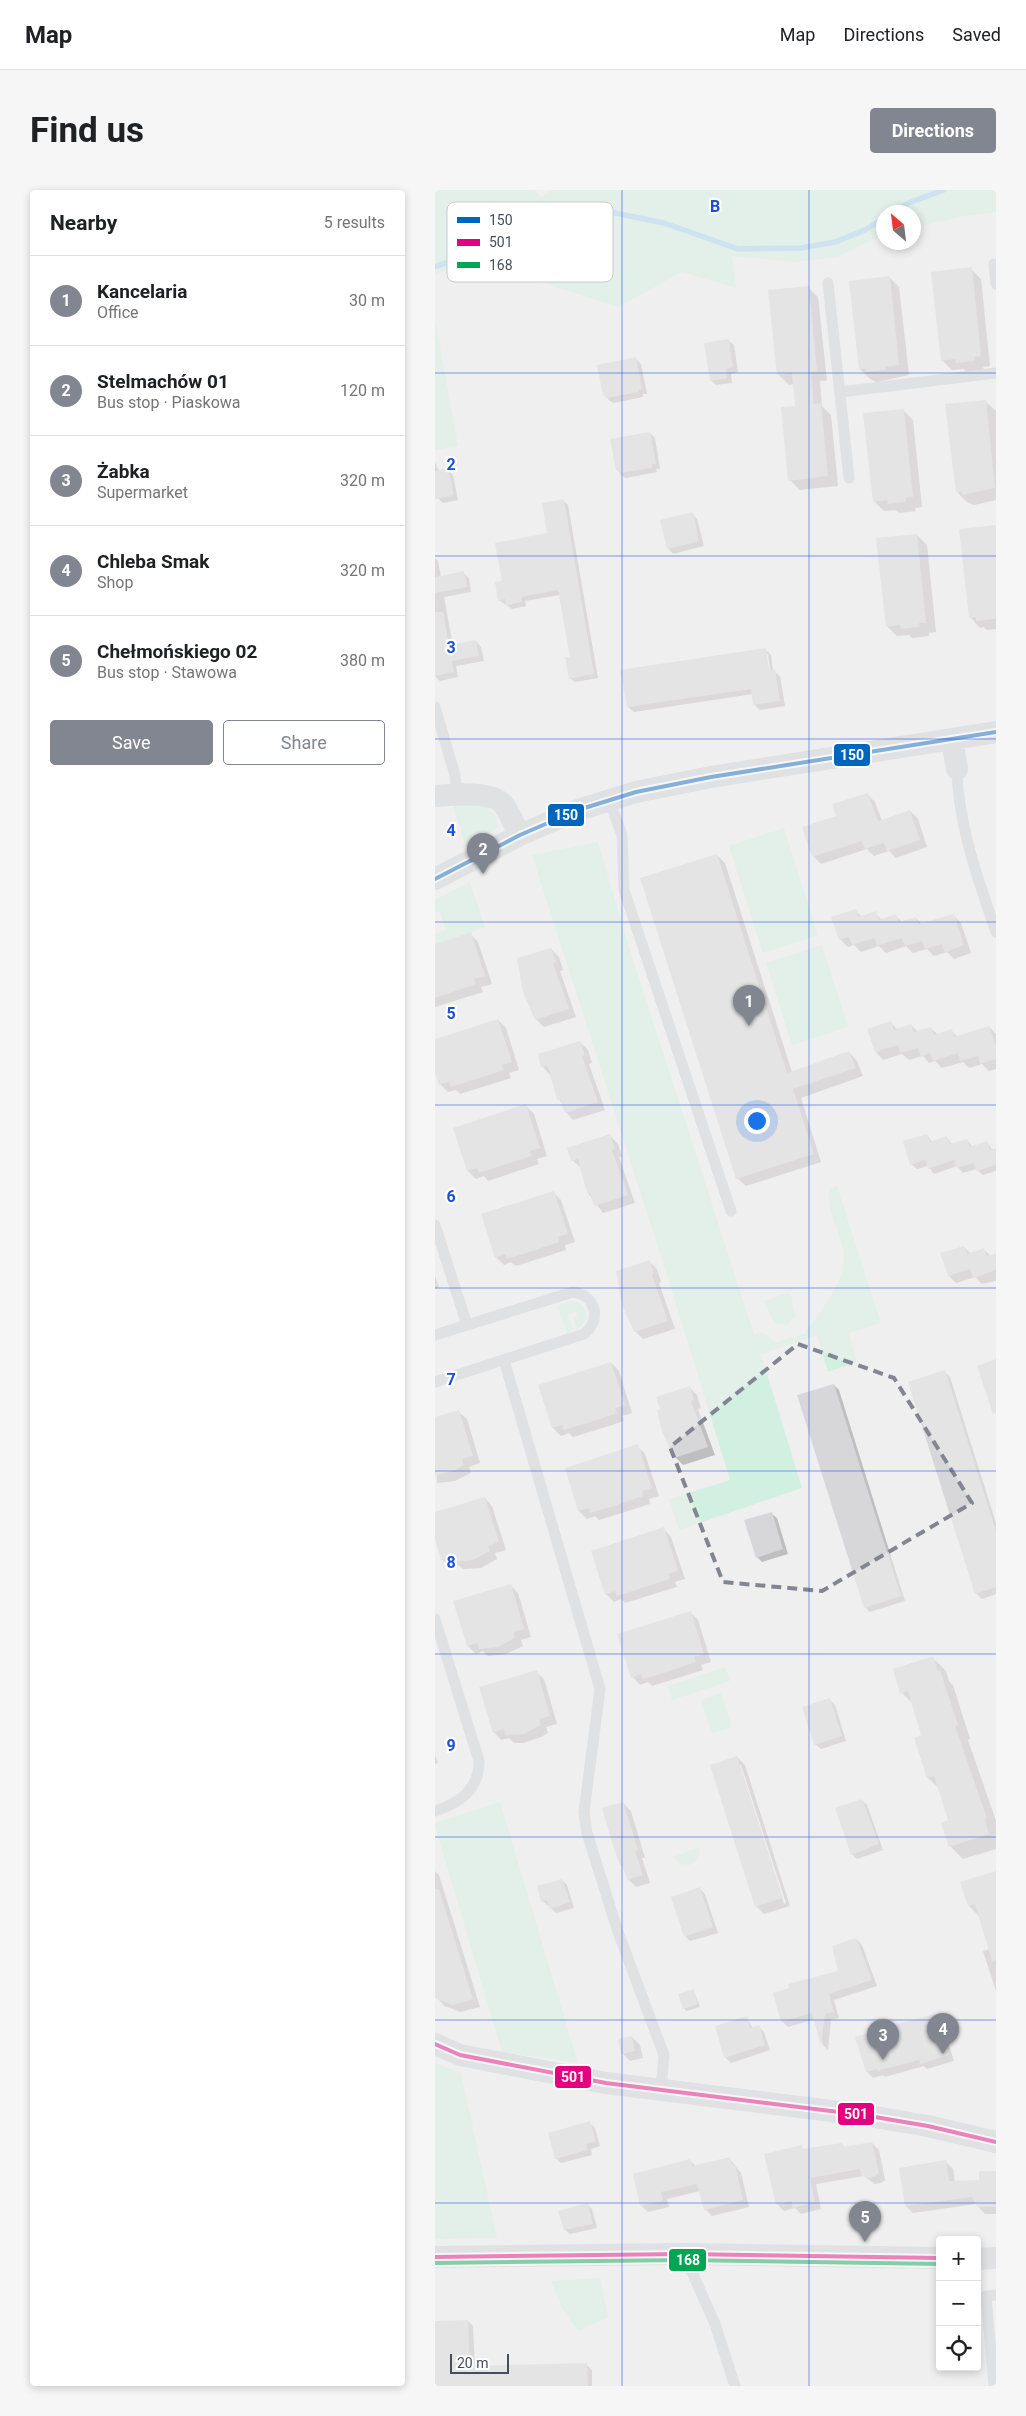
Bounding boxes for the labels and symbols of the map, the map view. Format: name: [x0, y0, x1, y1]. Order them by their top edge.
text: B: [710, 197, 720, 216]
legend: [447, 202, 613, 282]
north arrow: [876, 205, 921, 250]
text: 150: [489, 212, 513, 228]
text: 501: [489, 234, 513, 250]
text: 168: [489, 257, 513, 273]
text: 2: [446, 455, 456, 474]
text: 3: [446, 638, 456, 657]
line badge: 150: [833, 743, 871, 767]
text: 150: [840, 747, 864, 763]
line badge: 150: [547, 803, 585, 827]
text: 150: [554, 807, 578, 823]
text: 4: [446, 821, 456, 840]
pin: 2: [467, 833, 499, 874]
pin: 1: [733, 985, 765, 1026]
text: 5: [446, 1004, 456, 1023]
your location: [744, 1108, 770, 1134]
text: 6: [446, 1187, 456, 1206]
text: 7: [446, 1370, 456, 1389]
text: 8: [446, 1553, 456, 1572]
text: 9: [446, 1736, 456, 1755]
pin: 4: [927, 2013, 959, 2054]
pin: 3: [867, 2019, 899, 2060]
line badge: 501: [554, 2065, 592, 2089]
text: 501: [561, 2069, 585, 2085]
line badge: 501: [837, 2102, 875, 2126]
text: 501: [844, 2106, 868, 2122]
pin: 5: [849, 2201, 881, 2242]
line badge: 168: [668, 2248, 707, 2272]
text: 168: [676, 2252, 700, 2268]
scale bar: [450, 2351, 509, 2374]

